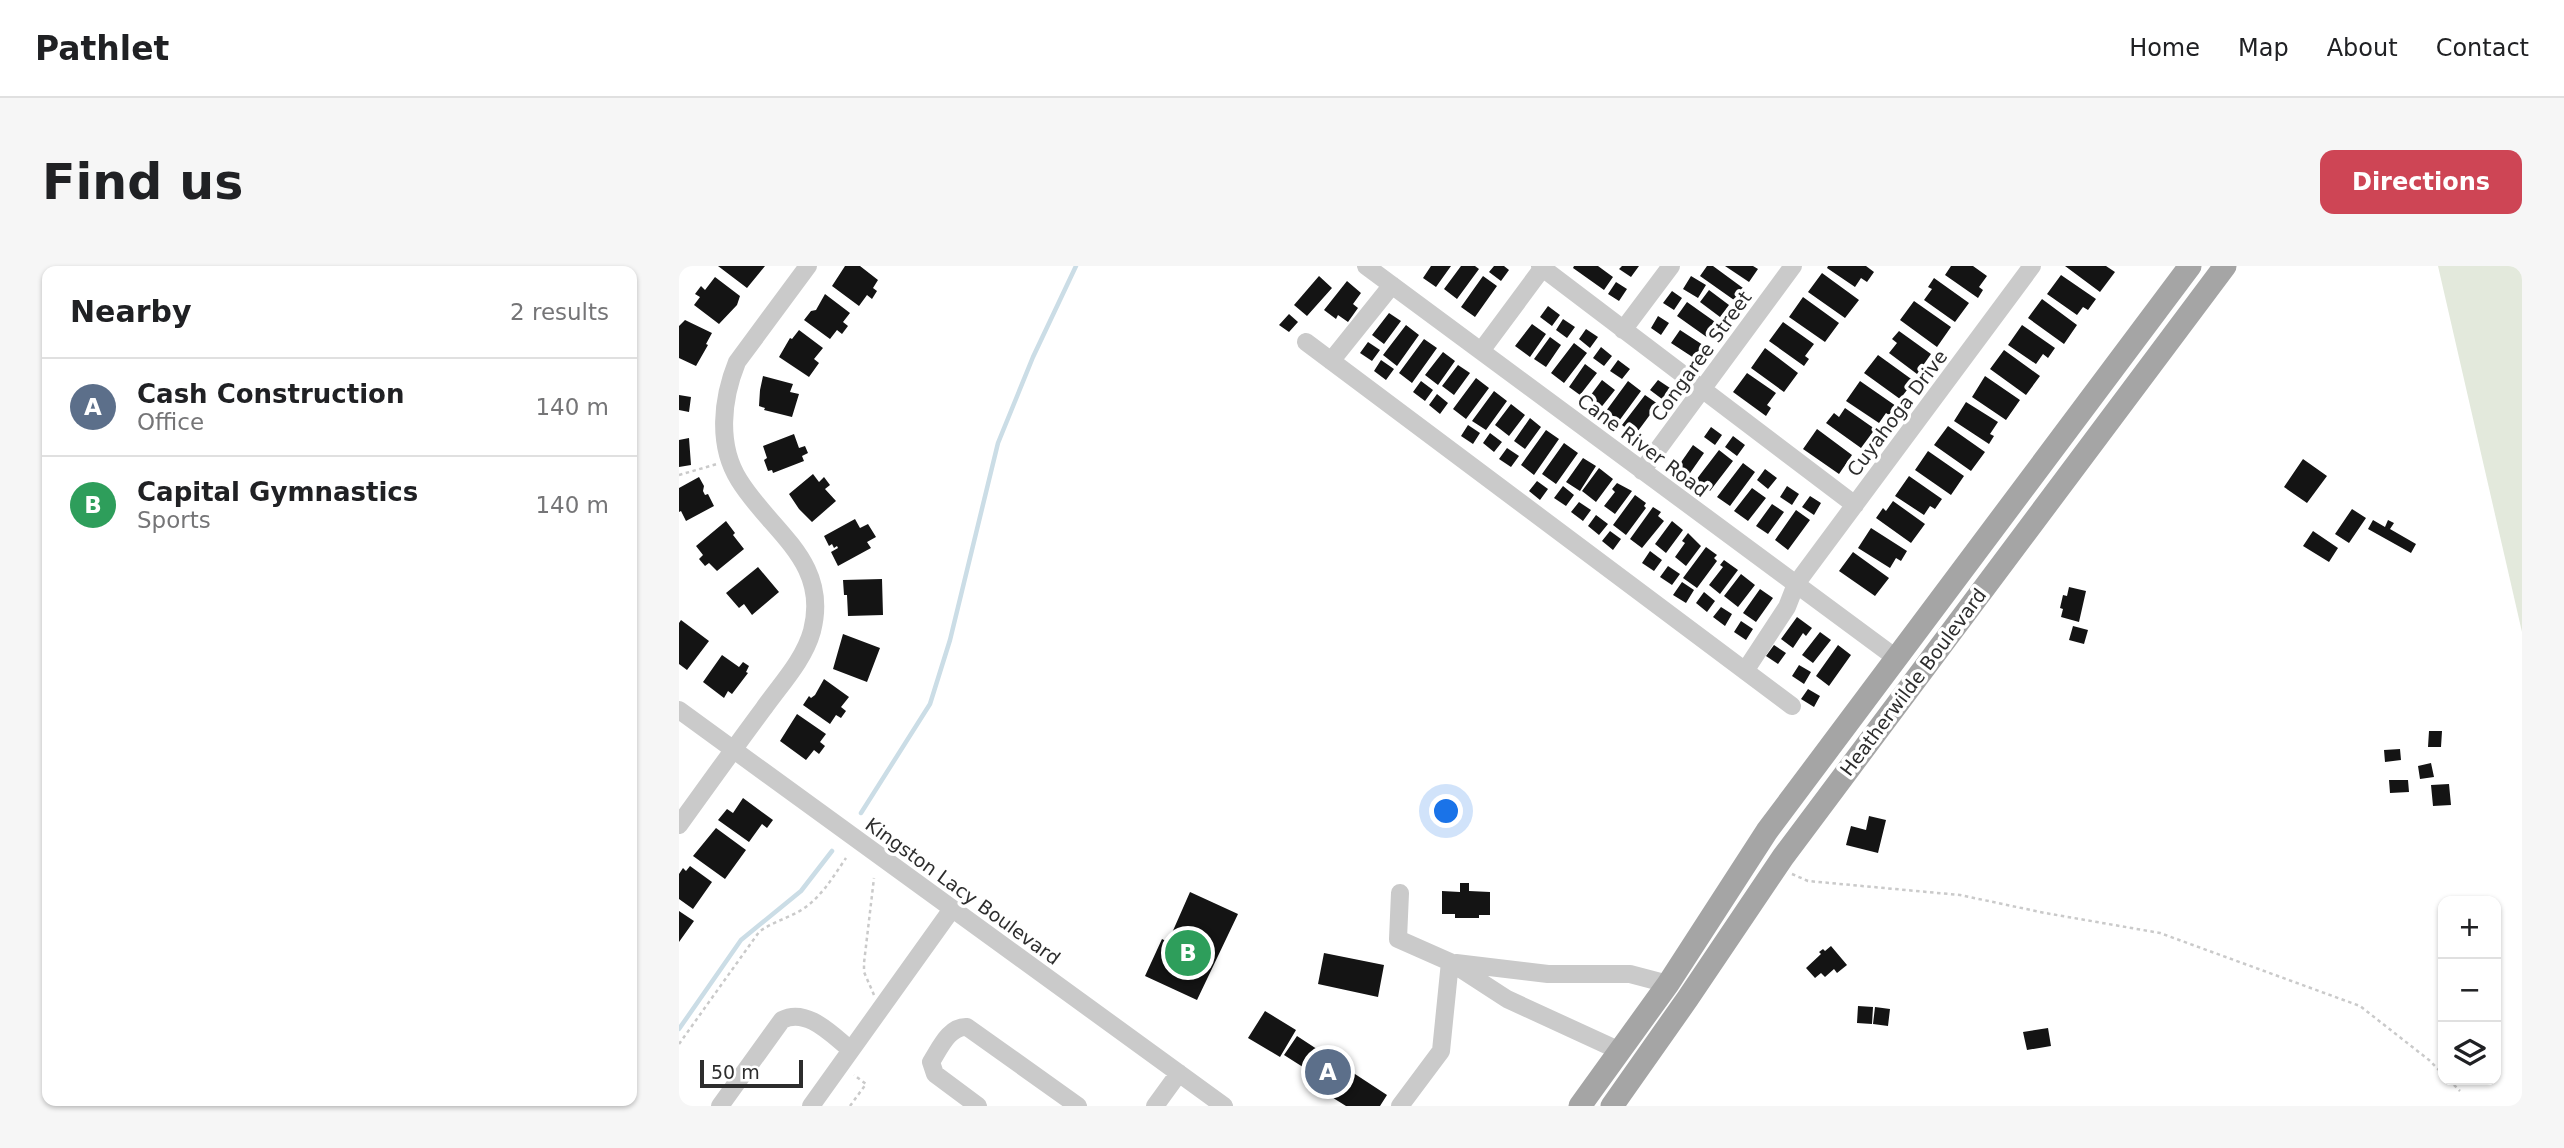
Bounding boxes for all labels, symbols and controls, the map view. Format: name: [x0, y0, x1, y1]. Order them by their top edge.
text: Pathlet: [35, 29, 169, 68]
text: Home: [2129, 34, 2200, 62]
text: Map: [2238, 34, 2289, 62]
text: About: [2327, 34, 2398, 62]
text: Contact: [2436, 34, 2529, 62]
button: Directions: [2320, 150, 2522, 214]
text: Find us: [42, 154, 243, 211]
street label: Congaree Street: [1646, 287, 1756, 425]
text: Nearby: [70, 294, 192, 329]
text: 2 results: [510, 299, 609, 325]
street label: Cuyahoga Drive: [1842, 346, 1952, 480]
text: Cash Construction: [137, 379, 404, 409]
street label: Cane River Road: [1573, 389, 1713, 501]
text: A: [84, 394, 102, 420]
text: 140 m: [535, 394, 609, 420]
text: Office: [137, 409, 204, 435]
text: Capital Gymnastics: [137, 477, 418, 507]
text: B: [84, 492, 102, 518]
text: 140 m: [535, 492, 609, 518]
text: Sports: [137, 507, 211, 533]
street label: Heatherwilde Boulevard: [1835, 584, 1991, 780]
your location: [1429, 794, 1463, 828]
street label: Kingston Lacy Boulevard: [861, 813, 1065, 969]
map controls: [2438, 896, 2501, 1085]
button: +: [2438, 896, 2501, 959]
pin: B: [1165, 927, 1211, 979]
button: −: [2438, 959, 2501, 1022]
button: layers: [2438, 1022, 2501, 1085]
pin: A: [1305, 1046, 1351, 1098]
scale bar: [700, 1057, 803, 1089]
text: 50 m: [711, 1061, 760, 1083]

